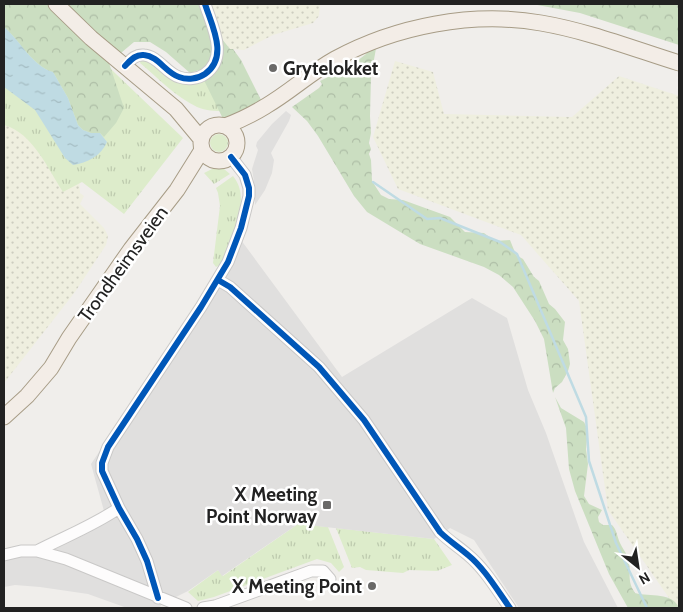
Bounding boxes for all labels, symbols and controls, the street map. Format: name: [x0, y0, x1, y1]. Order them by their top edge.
place label: Grytelokket: [283, 57, 379, 80]
marker: Grytelokket: [267, 62, 279, 74]
street label: Trondheimsveien: [73, 202, 173, 326]
place label: X Meeting Point Norway: [206, 483, 318, 528]
marker: X Meeting Point Norway: [321, 499, 333, 511]
north arrow: [613, 542, 663, 592]
text: N: [636, 568, 653, 589]
place label: X Meeting Point: [231, 575, 362, 598]
marker: X Meeting Point: [366, 580, 378, 592]

